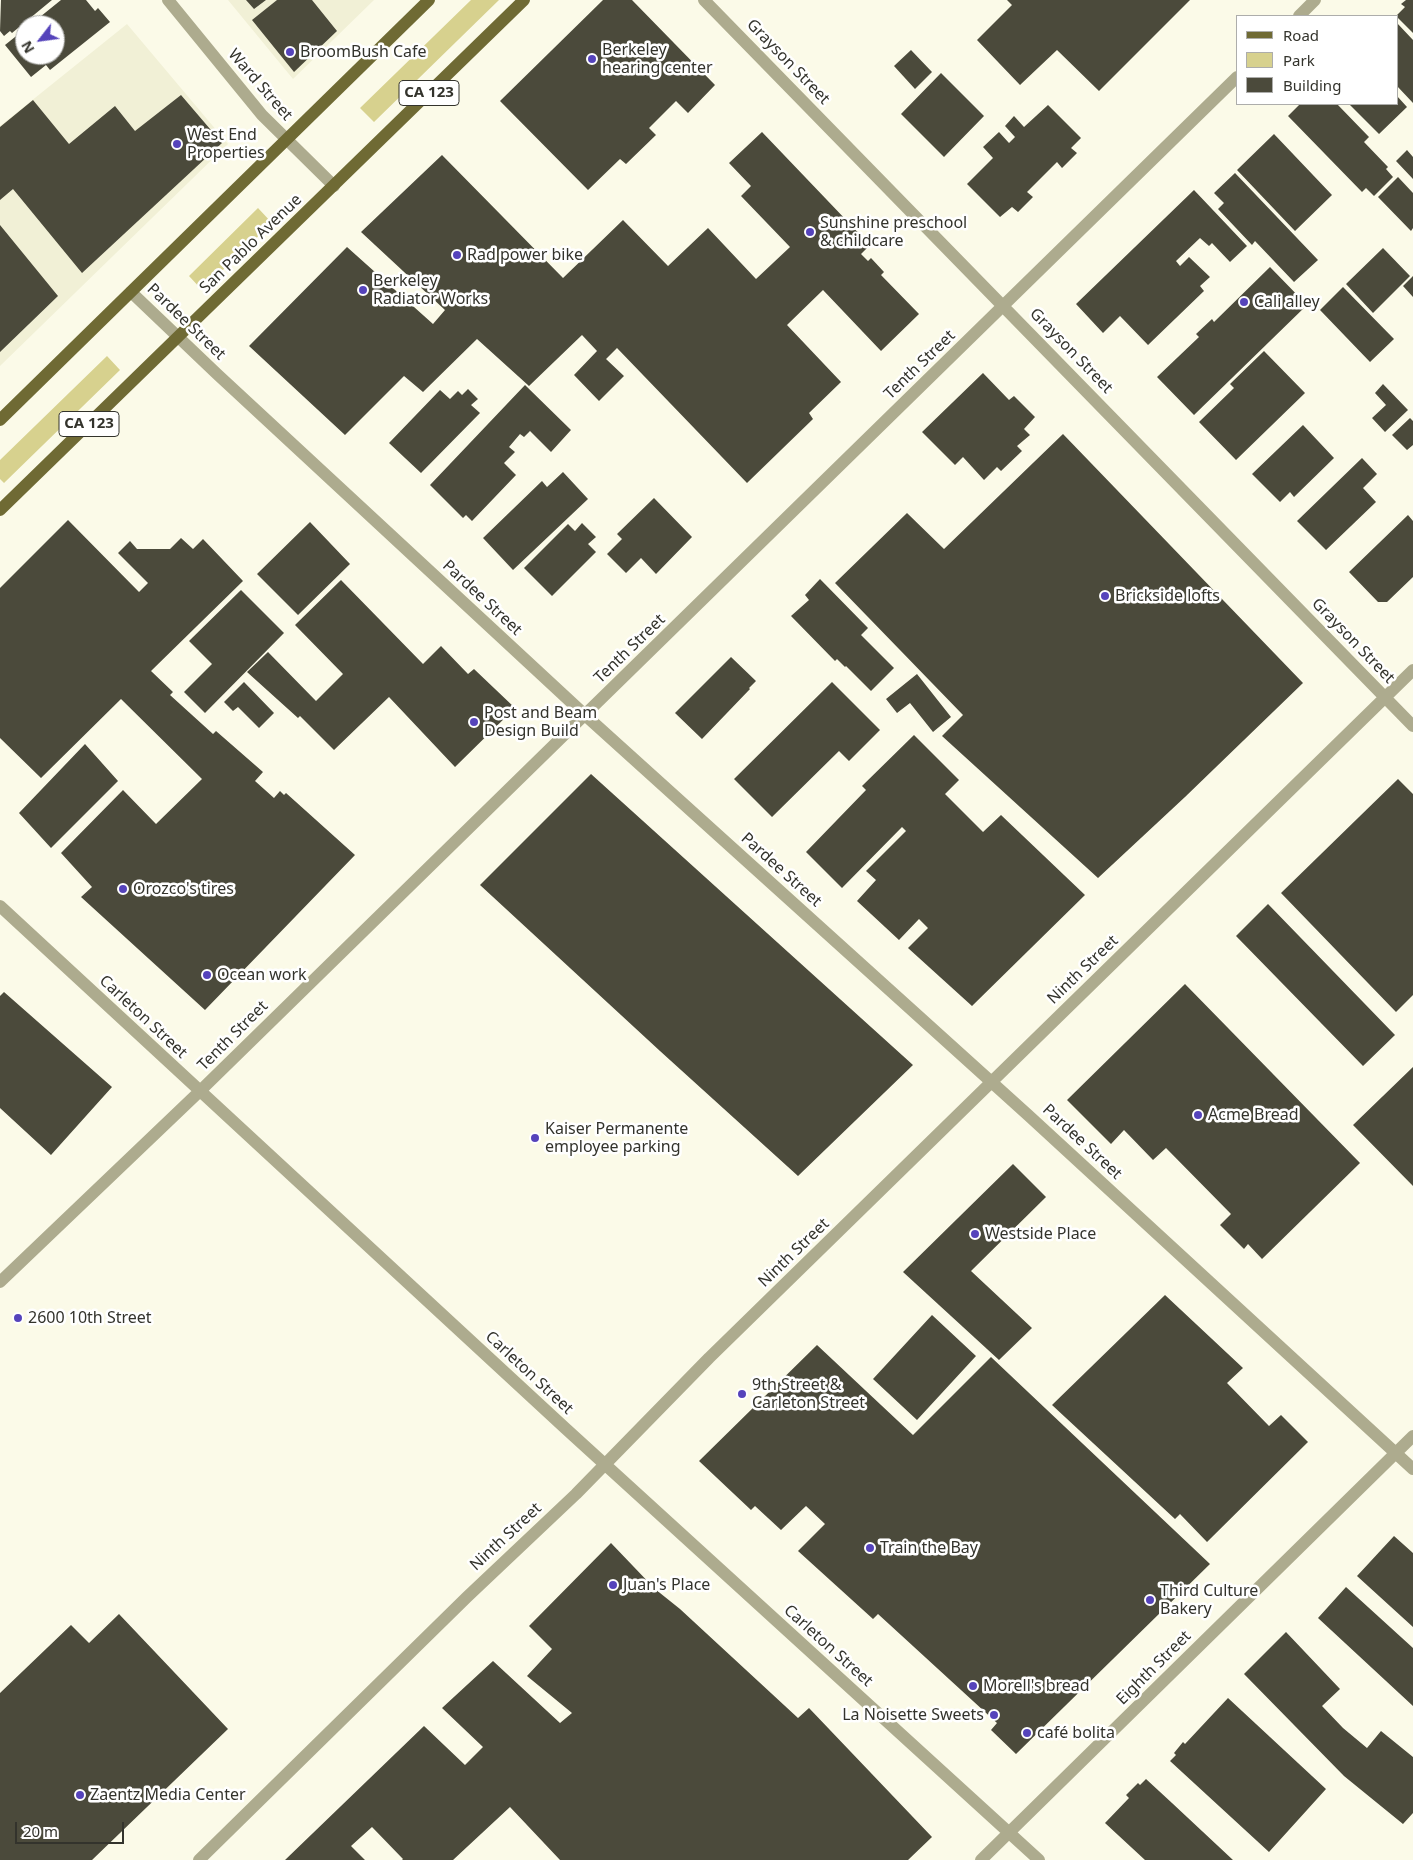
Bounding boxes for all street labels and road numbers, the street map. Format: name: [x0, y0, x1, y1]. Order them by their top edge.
street label: Grayson Street: [742, 15, 834, 109]
street label: Ward Street: [224, 45, 296, 125]
road number: CA 123: [399, 80, 459, 106]
street label: San Pablo Avenue: [196, 190, 306, 298]
street label: Pardee Street: [143, 280, 229, 364]
street label: Grayson Street: [1025, 304, 1117, 398]
street label: Tenth Street: [881, 326, 959, 404]
road number: CA 123: [59, 412, 119, 436]
street label: Pardee Street: [438, 556, 526, 640]
street label: Grayson Street: [1307, 594, 1399, 688]
street label: Tenth Street: [591, 610, 669, 688]
street label: Pardee Street: [737, 829, 825, 911]
street label: Ninth Street: [1044, 932, 1122, 1008]
street label: Carleton Street: [95, 971, 191, 1063]
street label: Tenth Street: [194, 997, 272, 1075]
street label: Pardee Street: [1038, 1100, 1126, 1184]
street label: Ninth Street: [755, 1215, 833, 1291]
street label: Carleton Street: [481, 1327, 577, 1419]
street label: Ninth Street: [466, 1499, 546, 1575]
street label: Carleton Street: [780, 1601, 876, 1691]
street label: Eighth Street: [1113, 1627, 1195, 1709]

